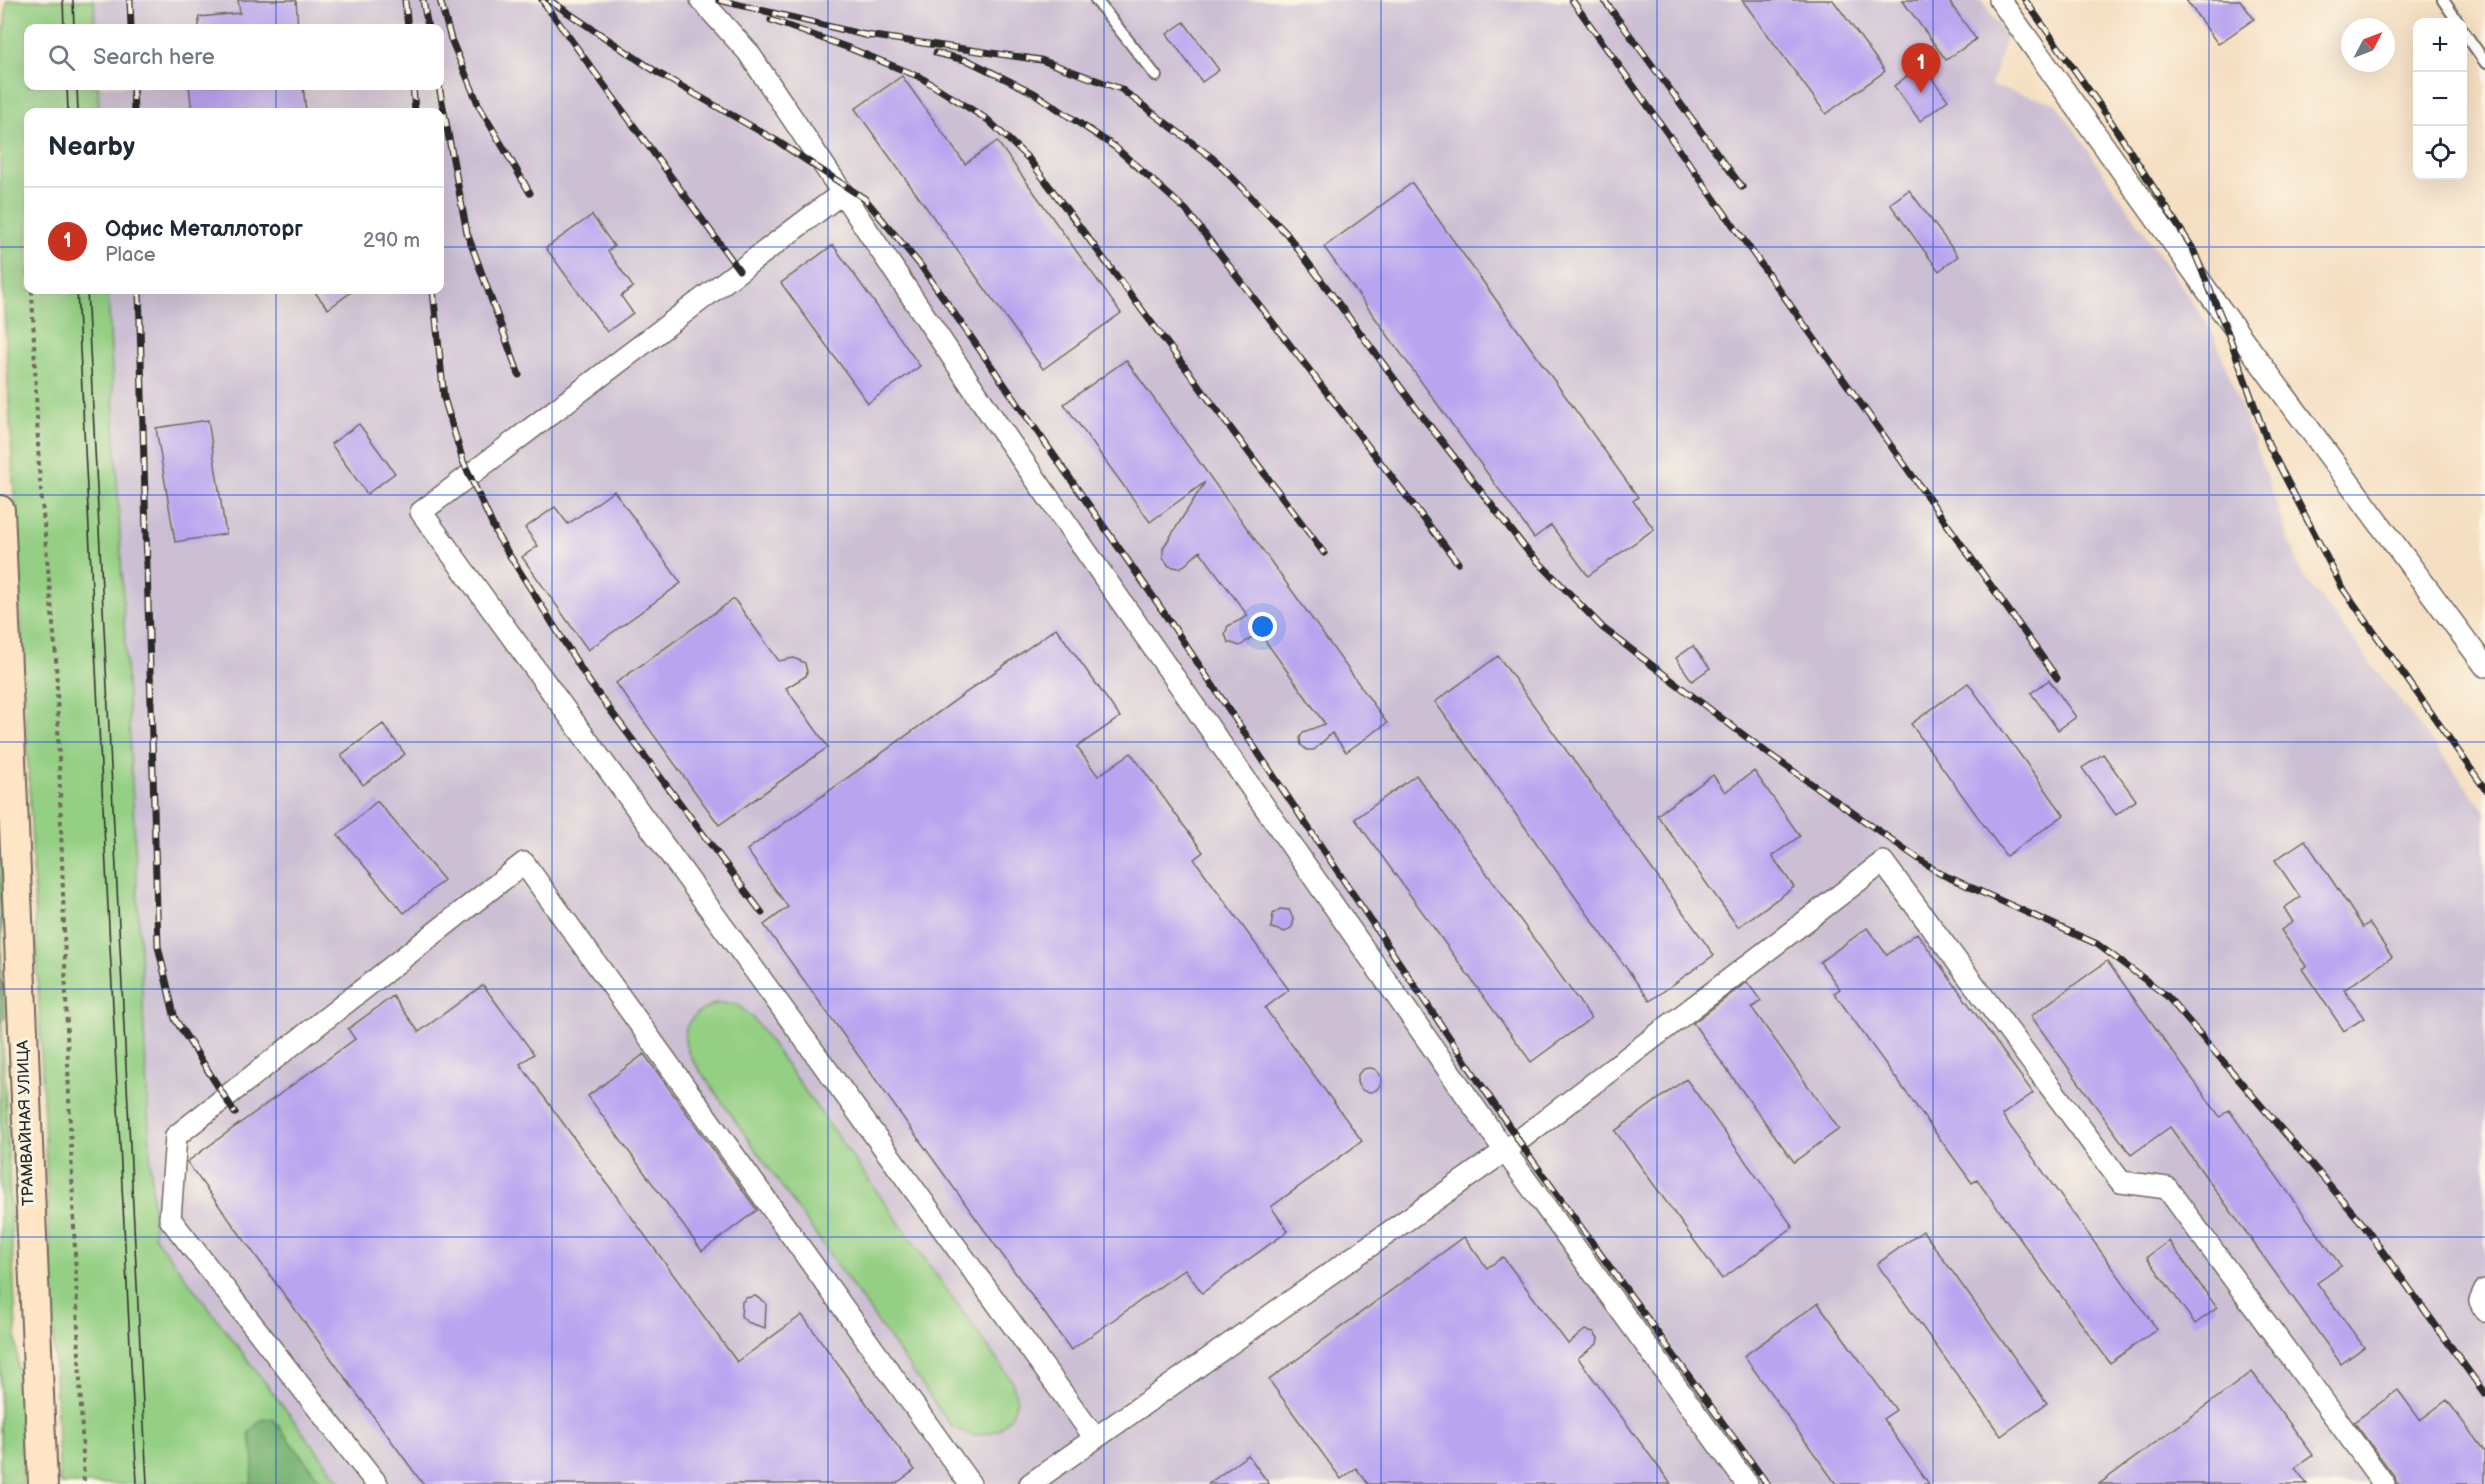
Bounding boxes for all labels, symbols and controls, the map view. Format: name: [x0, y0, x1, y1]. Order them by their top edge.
north arrow: [2341, 18, 2395, 72]
map controls: [2413, 18, 2467, 180]
button: +: [2413, 18, 2467, 72]
search box: [24, 24, 444, 90]
icon: search: [45, 41, 78, 74]
text: Search here: [93, 44, 215, 71]
pin: 1: [1902, 44, 1940, 93]
button: −: [2413, 72, 2467, 126]
button: locate: [2413, 126, 2467, 180]
text: Nearby: [48, 132, 135, 163]
text: Офис Металлоторг: [105, 216, 303, 243]
text: 1: [63, 229, 72, 253]
text: 290 m: [363, 229, 420, 253]
text: Place: [105, 243, 156, 267]
your location: [1248, 612, 1277, 641]
street label: ТРАМВАЙНАЯ УЛИЦА: [14, 1040, 38, 1206]

